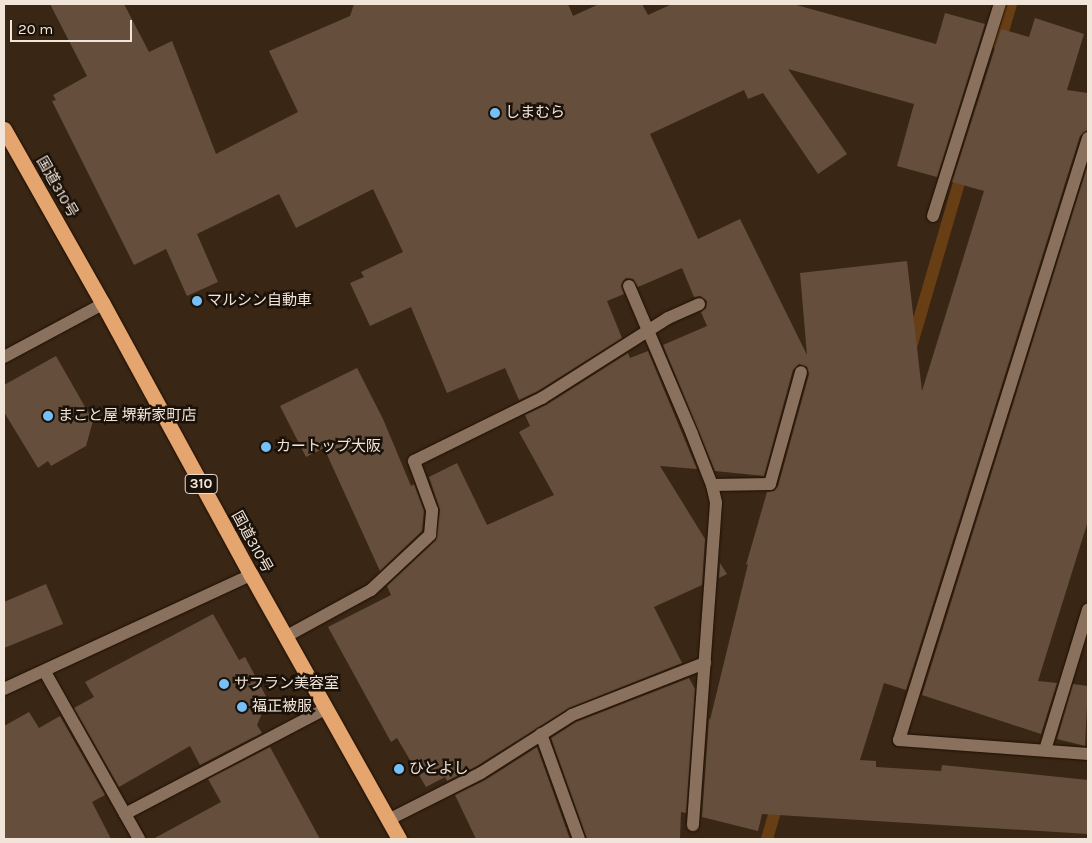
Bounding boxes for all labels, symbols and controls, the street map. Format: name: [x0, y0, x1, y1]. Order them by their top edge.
scale bar: [12, 10, 135, 42]
text: 20 m: [18, 20, 53, 38]
place label: しまむら: [505, 104, 565, 122]
marker: しまむら: [489, 107, 501, 119]
street label: 国道310号: [32, 153, 82, 221]
place label: マルシン自動車: [207, 292, 312, 310]
marker: マルシン自動車: [191, 295, 203, 307]
place label: まこと屋 堺新家町店: [58, 407, 197, 425]
marker: まこと屋 堺新家町店: [42, 410, 54, 422]
place label: カートップ大阪: [276, 438, 381, 456]
marker: カートップ大阪: [260, 441, 272, 453]
road number: 310: [184, 472, 218, 496]
street label: 国道310号: [228, 508, 276, 576]
place label: サフラン美容室: [234, 675, 339, 693]
marker: サフラン美容室: [218, 678, 230, 690]
place label: 福正被服: [252, 698, 312, 716]
marker: 福正被服: [236, 701, 248, 713]
place label: ひとよし: [409, 760, 469, 778]
marker: ひとよし: [393, 763, 405, 775]

